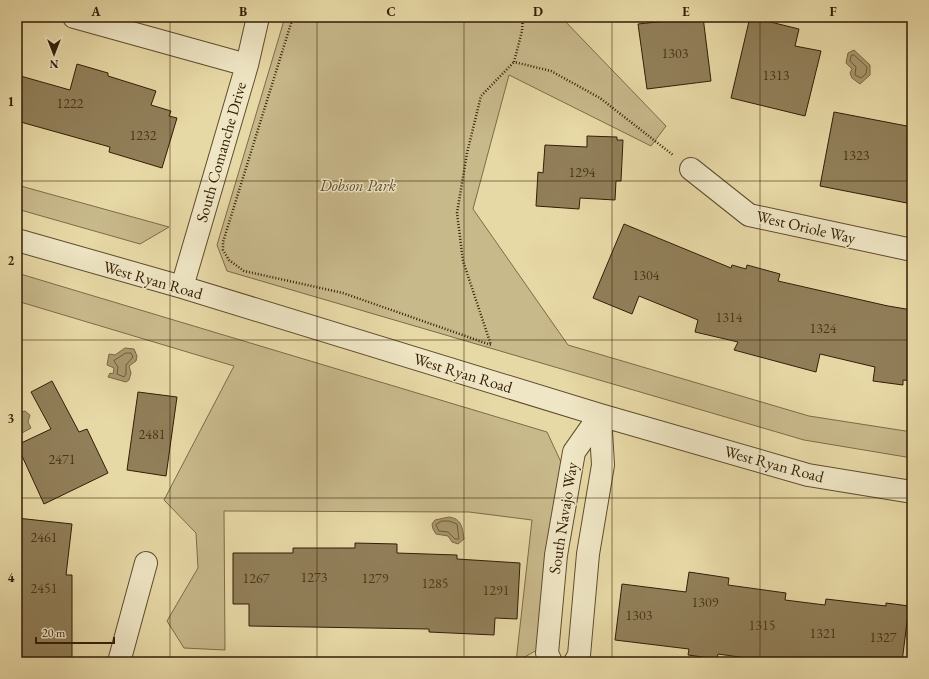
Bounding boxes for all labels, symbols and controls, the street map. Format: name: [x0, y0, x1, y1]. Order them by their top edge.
text: A: [90, 3, 101, 20]
text: B: [239, 3, 247, 20]
text: C: [386, 3, 396, 20]
text: D: [533, 3, 543, 20]
text: E: [682, 3, 690, 20]
text: F: [829, 3, 837, 20]
north arrow: [34, 34, 74, 74]
house number: 1303: [662, 44, 689, 62]
text: N: [49, 57, 58, 71]
house number: 1313: [763, 66, 790, 84]
street label: South Comanche Drive: [191, 79, 251, 225]
text: 1: [8, 93, 15, 110]
house number: 1222: [57, 94, 84, 112]
house number: 1232: [130, 126, 157, 144]
house number: 1323: [843, 146, 870, 164]
house number: 1294: [569, 163, 596, 181]
park label: Dobson Park: [319, 175, 397, 196]
street label: West Oriole Way: [754, 205, 859, 249]
text: 2: [8, 252, 15, 269]
street label: West Ryan Road: [101, 256, 206, 304]
house number: 1304: [633, 266, 660, 284]
house number: 1314: [716, 308, 743, 326]
house number: 1324: [810, 319, 837, 337]
street label: West Ryan Road: [411, 348, 516, 398]
text: 3: [8, 410, 15, 427]
house number: 2481: [139, 425, 165, 443]
street label: West Ryan Road: [722, 441, 827, 488]
house number: 2471: [49, 450, 75, 468]
street label: South Navajo Way: [544, 460, 582, 575]
house number: 2461: [31, 528, 57, 546]
house number: 1273: [301, 568, 328, 586]
text: 4: [8, 569, 15, 586]
house number: 1267: [243, 569, 270, 587]
house number: 1279: [362, 569, 389, 587]
house number: 1285: [422, 574, 448, 592]
house number: 2451: [31, 579, 57, 597]
house number: 1291: [483, 581, 509, 599]
house number: 1309: [692, 593, 719, 611]
house number: 1303: [626, 606, 653, 624]
house number: 1315: [749, 616, 775, 634]
scale bar: [36, 619, 114, 645]
house number: 1321: [810, 624, 836, 642]
text: 20 m: [42, 625, 66, 641]
house number: 1327: [870, 628, 897, 646]

